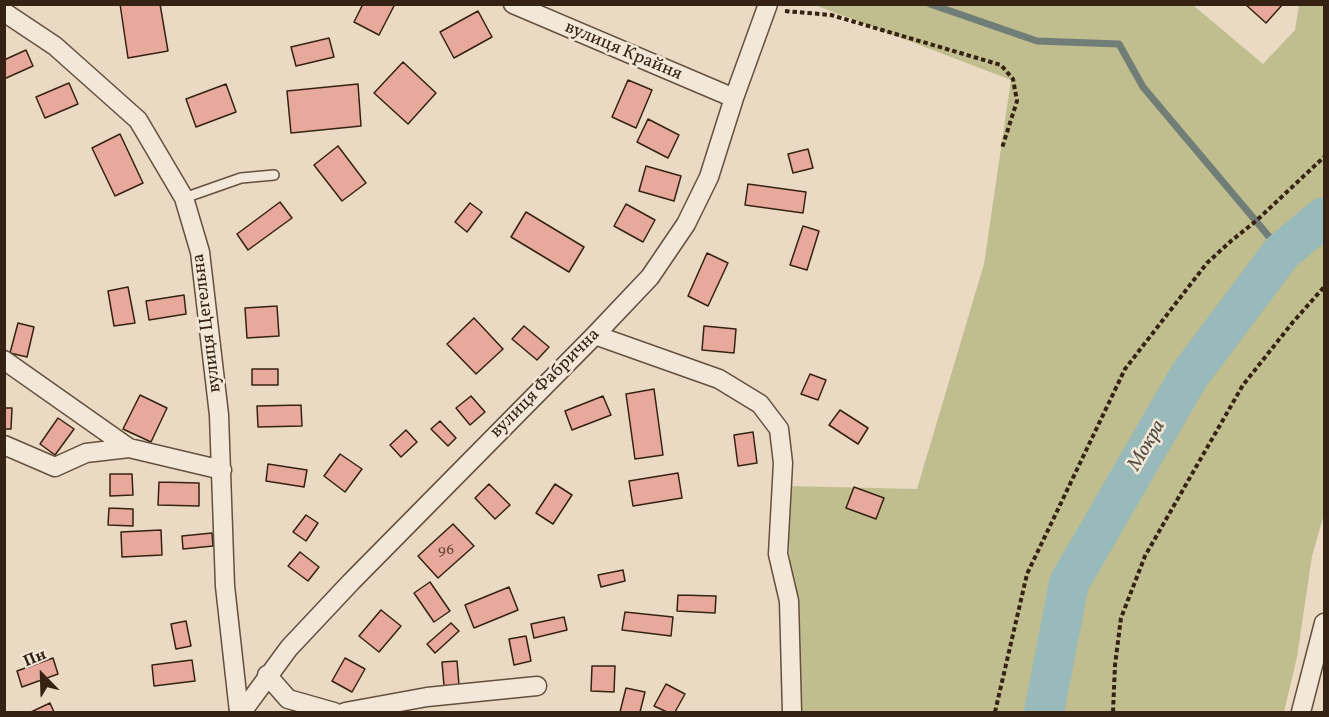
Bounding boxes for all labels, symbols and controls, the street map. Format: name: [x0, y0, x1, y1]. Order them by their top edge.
street label: вулиця Крайня: [561, 18, 685, 86]
street label: вулиця Цегельна: [189, 252, 227, 394]
street label: вулиця Фабрична: [487, 325, 605, 443]
water label: Мокра: [1124, 416, 1172, 476]
house number: 96: [438, 542, 454, 560]
text: Пн: [20, 644, 50, 673]
north arrow: [12, 645, 72, 705]

